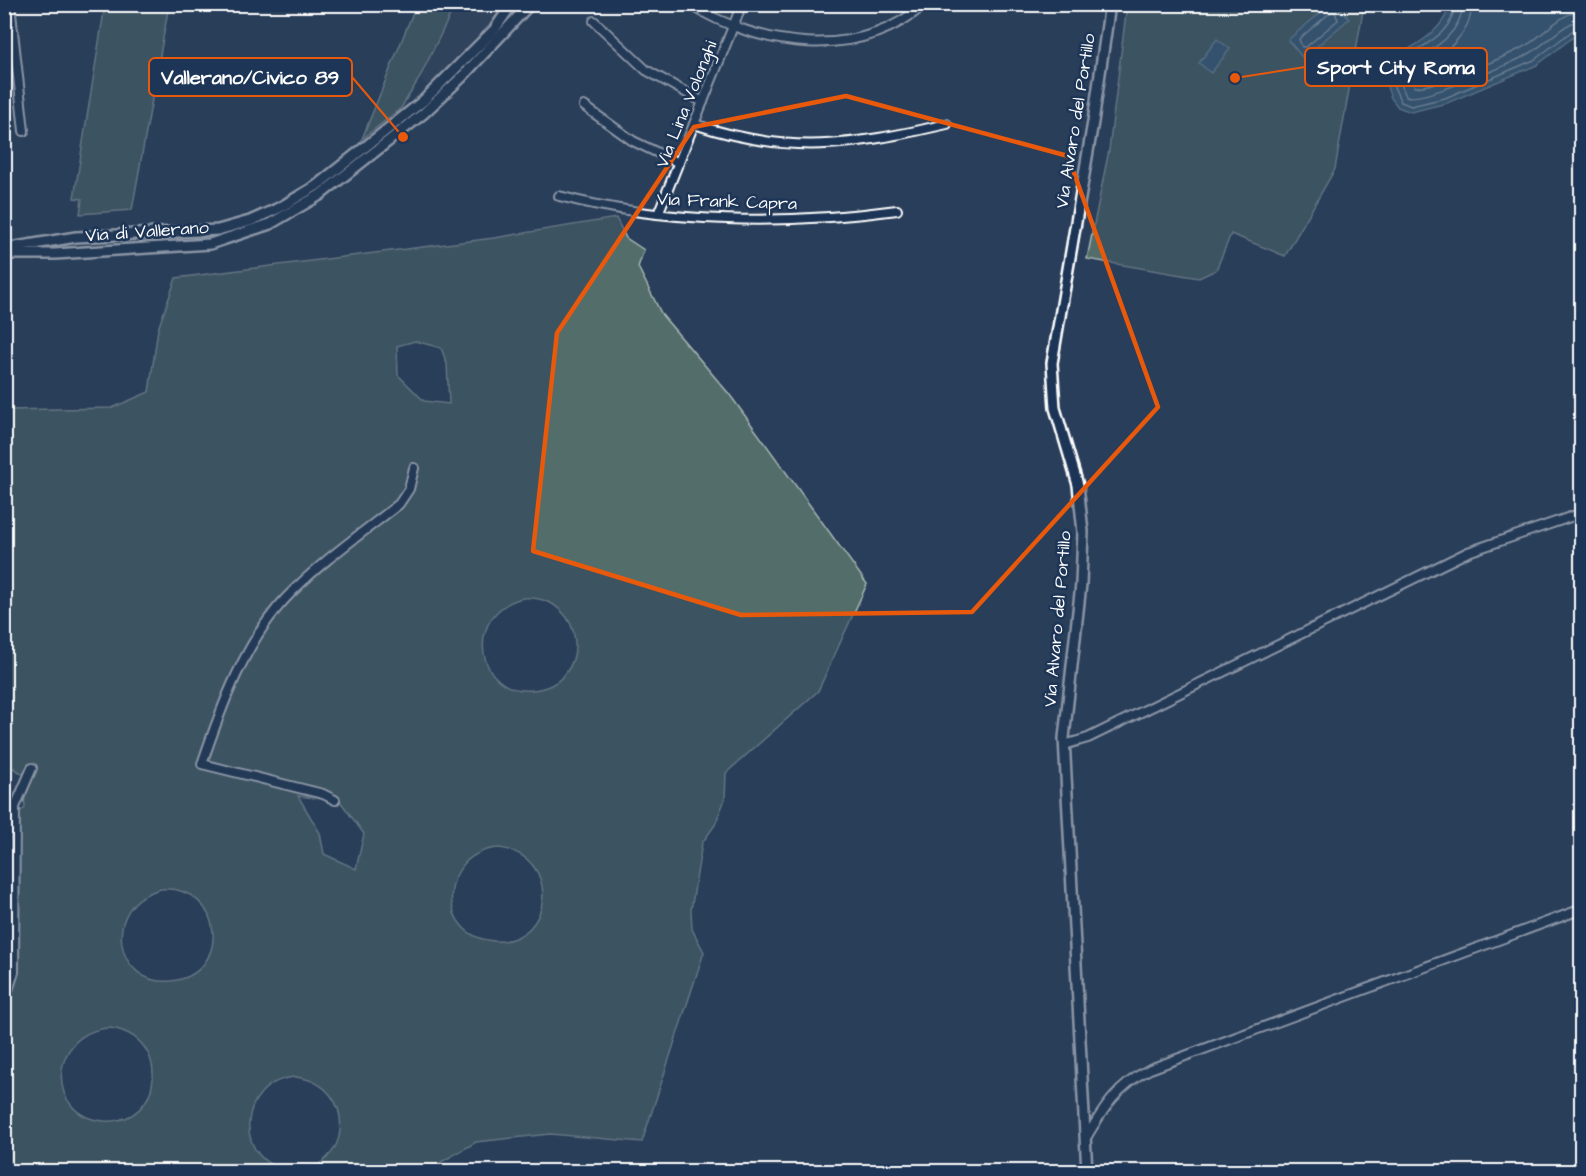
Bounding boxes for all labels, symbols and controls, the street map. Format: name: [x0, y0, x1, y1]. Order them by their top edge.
street label: Via Alvaro del Portillo: [1049, 32, 1102, 210]
street label: Via Lina Volonghi: [650, 37, 724, 172]
callout: Sport City Roma: [1305, 48, 1487, 86]
text: Sport City Roma: [1316, 54, 1476, 83]
callout: Vallerano/Civico 89: [149, 58, 352, 96]
text: Vallerano/Civico 89: [160, 64, 339, 92]
street label: Via Frank Capra: [656, 187, 797, 216]
street label: Via di Vallerano: [85, 215, 210, 248]
street label: Via Alvaro del Portillo: [1037, 530, 1078, 708]

